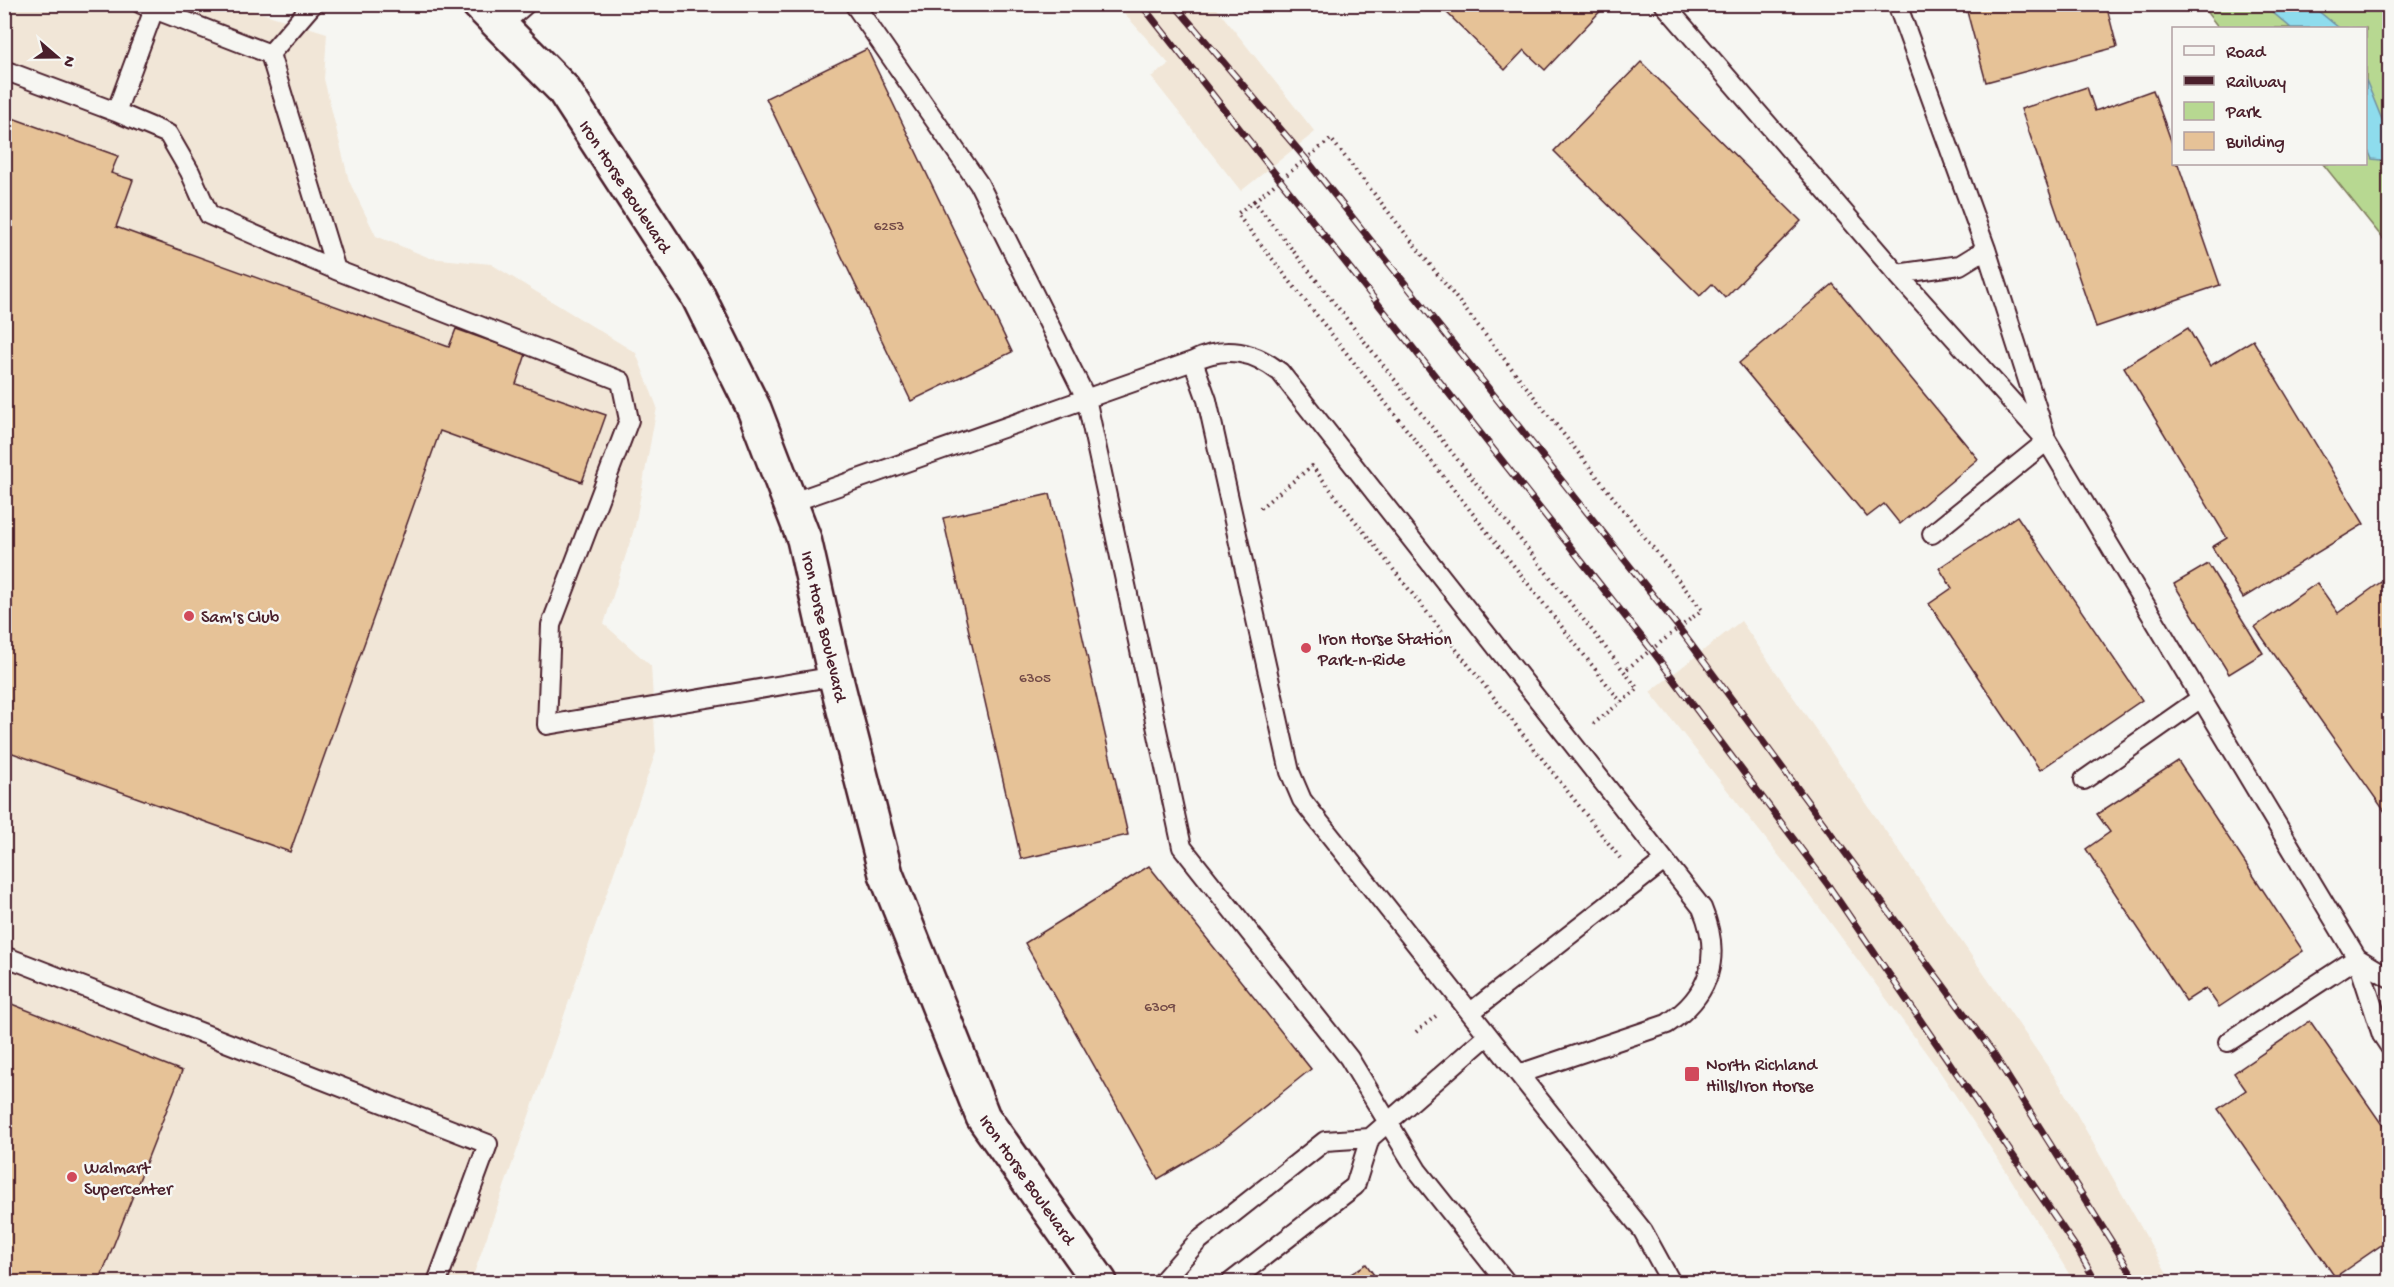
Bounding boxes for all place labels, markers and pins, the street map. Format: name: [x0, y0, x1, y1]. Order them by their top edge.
place label: Sam's Club: [201, 608, 280, 629]
marker: Sam's Club: [182, 609, 196, 623]
place label: Iron Horse Station Park-n-Ride: [1317, 630, 1452, 672]
marker: Iron Horse Station Park-n-Ride: [1299, 641, 1313, 655]
place label: North Richland Hills/Iron Horse: [1706, 1056, 1818, 1098]
marker: North Richland Hills/Iron Horse: [1683, 1065, 1701, 1083]
place label: Walmart Supercenter: [84, 1159, 174, 1201]
marker: Walmart Supercenter: [65, 1170, 79, 1184]

